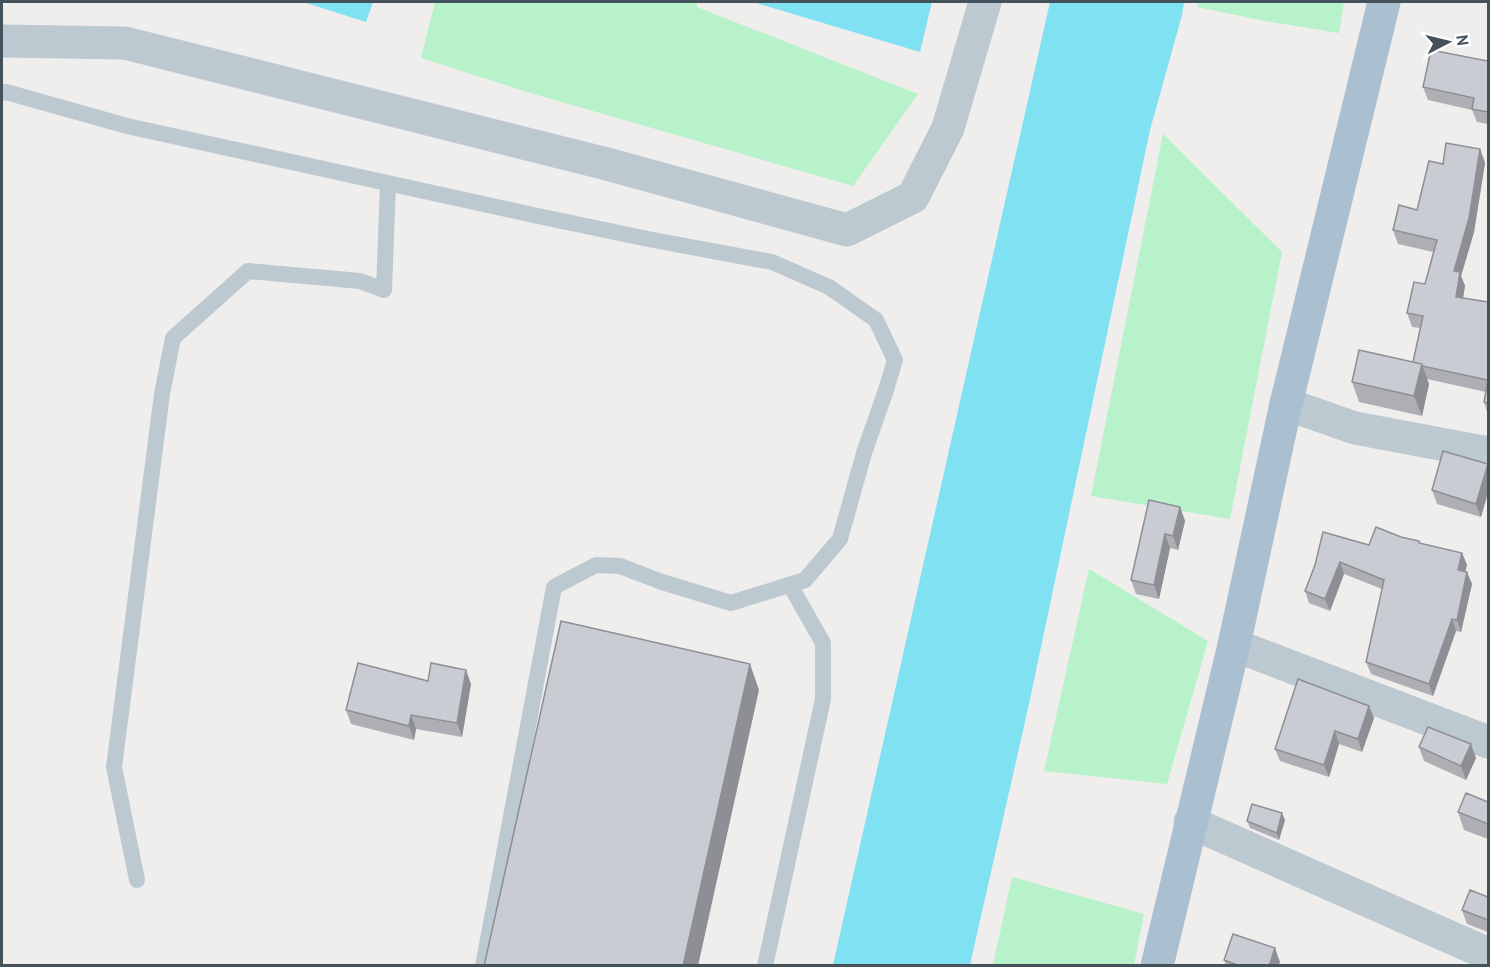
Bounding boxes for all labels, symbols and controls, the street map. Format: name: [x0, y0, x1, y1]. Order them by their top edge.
north arrow: [1418, 12, 1478, 72]
text: N: [1452, 34, 1473, 47]

